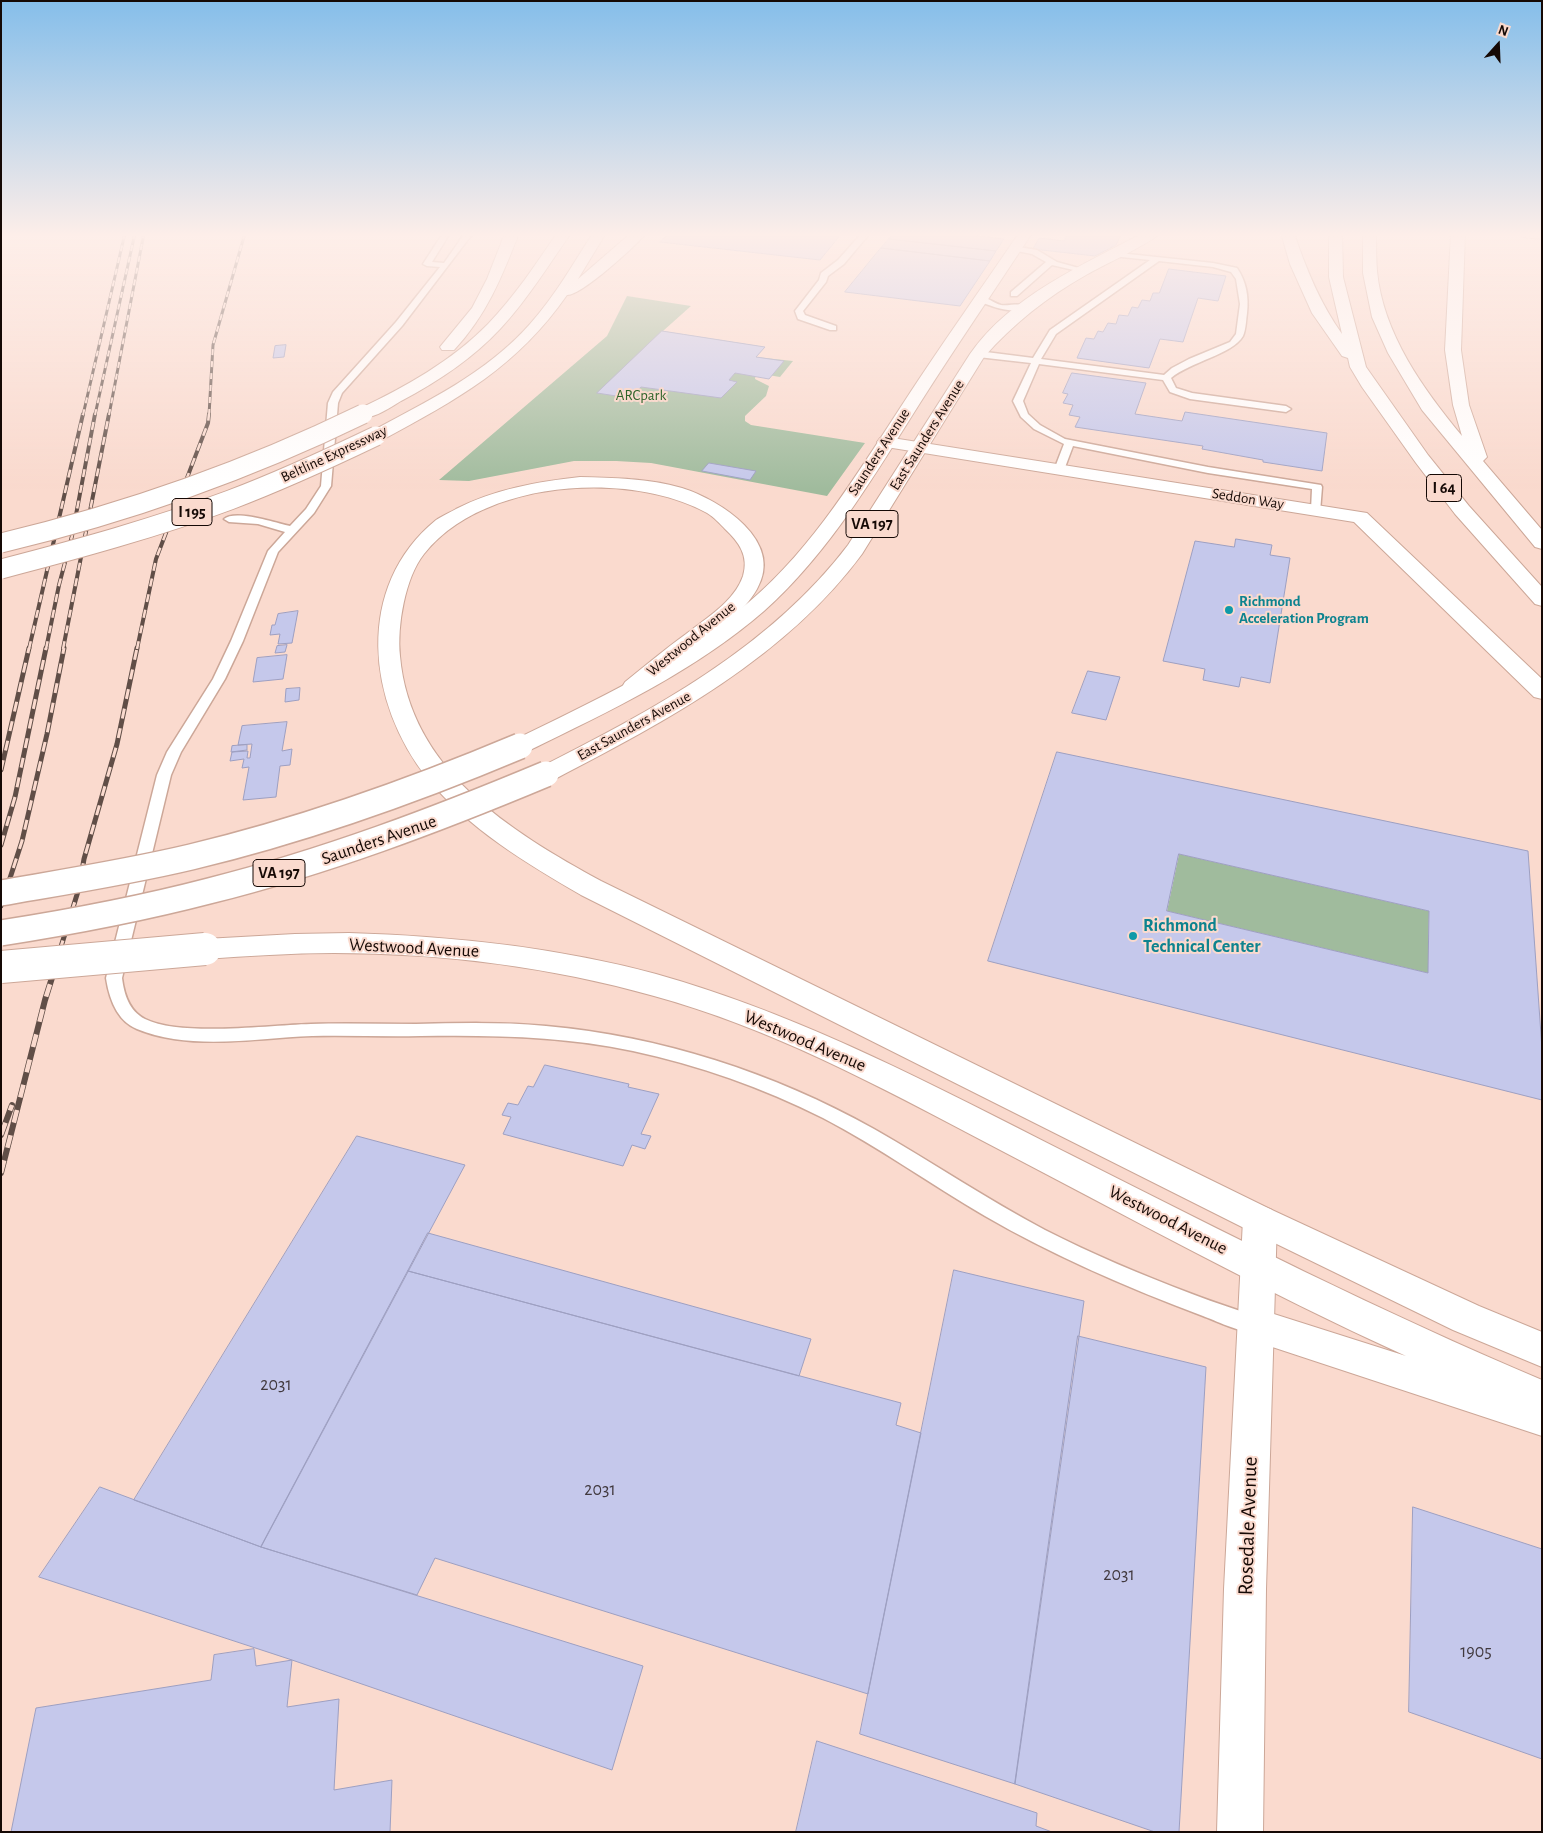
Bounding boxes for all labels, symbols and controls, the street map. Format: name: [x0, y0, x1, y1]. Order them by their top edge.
north arrow: [1473, 20, 1523, 70]
text: N: [1496, 23, 1510, 39]
street label: East Saunders Avenue: [886, 376, 968, 494]
park label: ARCpark: [616, 386, 666, 404]
street label: Saunders Avenue: [844, 405, 914, 499]
street label: Beltline Expressway: [278, 422, 390, 486]
road number: I 64: [1426, 474, 1462, 502]
street label: Seddon Way: [1211, 484, 1285, 514]
road number: I 195: [172, 498, 212, 526]
road number: VA 197: [846, 510, 898, 538]
place label: Richmond Acceleration Program: [1239, 592, 1369, 627]
street label: Westwood Avenue: [643, 598, 739, 680]
marker: Richmond Acceleration Program: [1223, 604, 1235, 616]
street label: East Saunders Avenue: [574, 687, 694, 765]
street label: Saunders Avenue: [319, 810, 439, 870]
road number: VA 197: [253, 860, 305, 886]
place label: Richmond Technical Center: [1143, 915, 1261, 958]
marker: Richmond Technical Center: [1127, 930, 1139, 942]
street label: Westwood Avenue: [348, 934, 480, 962]
street label: Westwood Avenue: [741, 1006, 869, 1076]
street label: Westwood Avenue: [1105, 1181, 1231, 1259]
house number: 2031: [260, 1374, 292, 1396]
street label: Rosedale Avenue: [1233, 1456, 1263, 1596]
house number: 2031: [584, 1479, 616, 1501]
house number: 2031: [1103, 1564, 1135, 1586]
house number: 1905: [1460, 1641, 1492, 1663]

